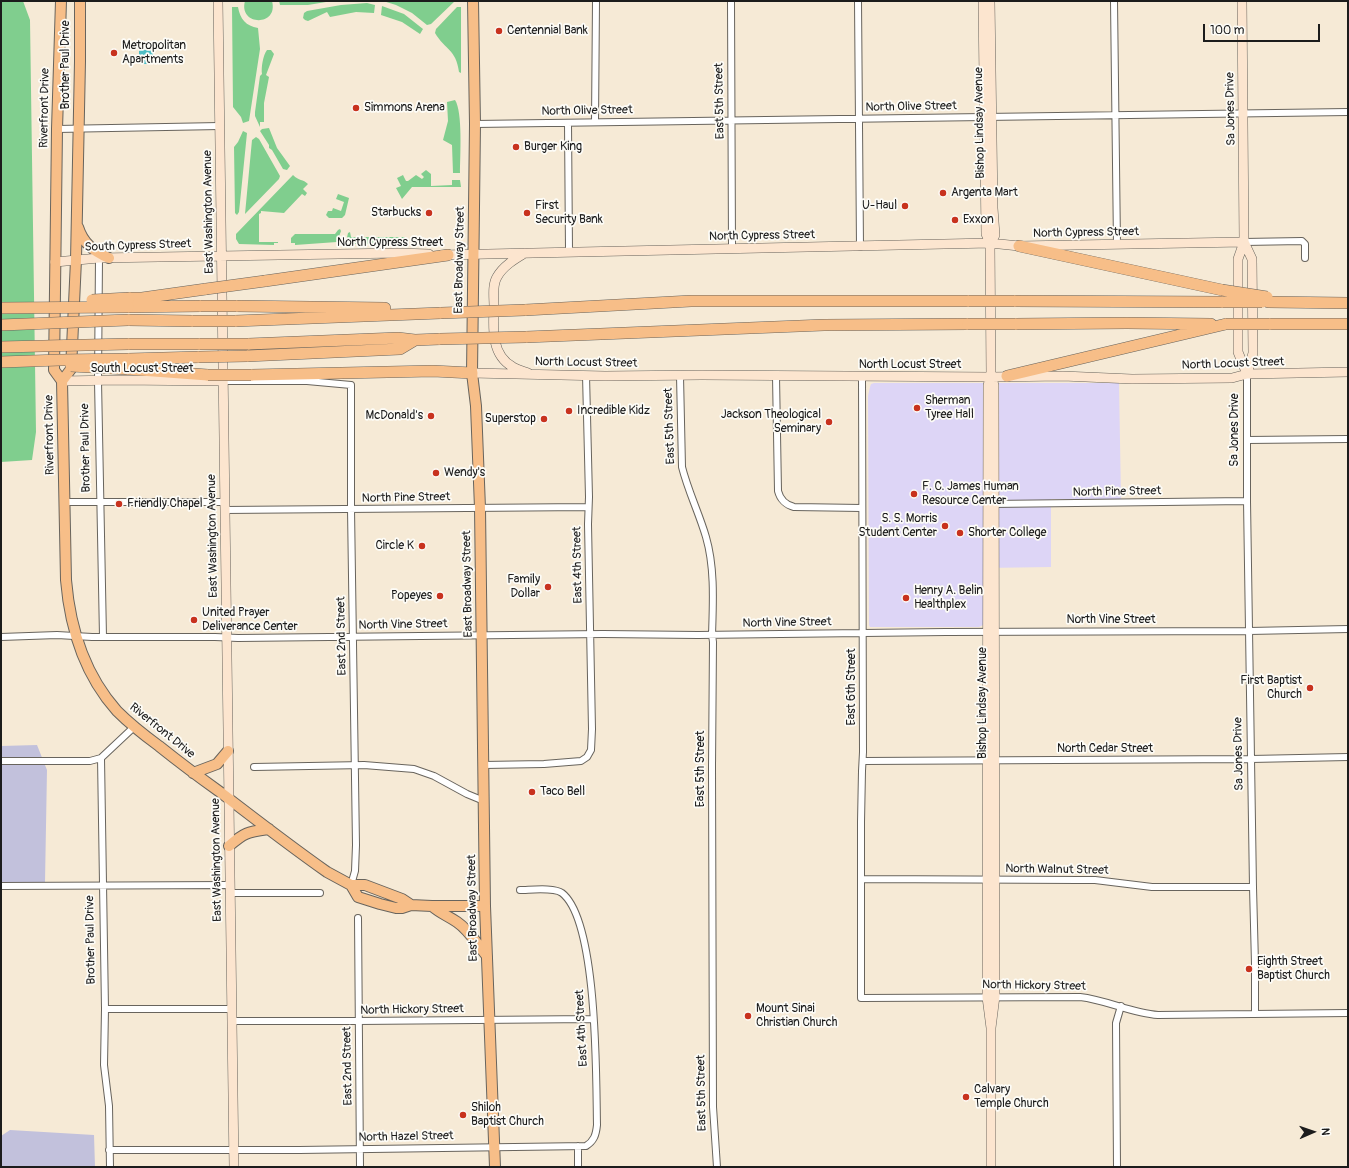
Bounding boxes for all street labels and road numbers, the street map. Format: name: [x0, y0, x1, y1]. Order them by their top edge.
street label: Brother Paul Drive: [59, 20, 73, 110]
street label: East 5th Street: [712, 63, 728, 139]
street label: Bishop Lindsay Avenue: [972, 67, 988, 179]
street label: Riverfront Drive: [37, 68, 53, 148]
street label: Sa Jones Drive: [1223, 72, 1239, 146]
street label: North Olive Street: [865, 99, 957, 115]
street label: North Olive Street: [541, 103, 633, 119]
street label: East Washington Avenue: [201, 150, 217, 274]
street label: East Broadway Street: [452, 206, 468, 314]
street label: North Cypress Street: [1033, 225, 1139, 241]
street label: North Cypress Street: [709, 228, 815, 244]
street label: North Cypress Street: [337, 236, 443, 250]
street label: South Cypress Street: [84, 237, 192, 255]
street label: North Locust Street: [535, 355, 637, 371]
street label: North Locust Street: [1181, 355, 1285, 373]
street label: North Locust Street: [859, 358, 961, 372]
street label: South Locust Street: [90, 362, 194, 376]
street label: East 5th Street: [661, 387, 679, 465]
street label: Sa Jones Drive: [1228, 393, 1242, 467]
street label: Riverfront Drive: [42, 395, 58, 475]
street label: Brother Paul Drive: [78, 403, 94, 493]
street label: East Washington Avenue: [205, 474, 221, 598]
street label: North Pine Street: [1073, 484, 1161, 500]
street label: North Pine Street: [362, 490, 450, 506]
street label: East 4th Street: [570, 526, 586, 604]
street label: East Broadway Street: [460, 530, 476, 638]
street label: East 2nd Street: [334, 596, 350, 676]
street label: North Vine Street: [1067, 613, 1155, 627]
street label: North Vine Street: [742, 615, 832, 631]
street label: North Vine Street: [358, 617, 448, 633]
street label: Bishop Lindsay Avenue: [976, 647, 990, 759]
street label: East 6th Street: [845, 648, 859, 726]
street label: Riverfront Drive: [126, 700, 198, 762]
street label: Sa Jones Drive: [1231, 717, 1247, 791]
street label: East 5th Street: [694, 731, 708, 807]
street label: North Cedar Street: [1057, 742, 1153, 756]
street label: East Washington Avenue: [209, 798, 225, 922]
street label: East Broadway Street: [465, 854, 481, 962]
street label: North Walnut Street: [1005, 862, 1109, 878]
street label: Brother Paul Drive: [83, 895, 99, 985]
street label: North Hickory Street: [982, 978, 1086, 994]
street label: East 4th Street: [573, 989, 591, 1067]
street label: North Hickory Street: [360, 1002, 464, 1018]
street label: East 2nd Street: [340, 1026, 356, 1106]
street label: East 5th Street: [694, 1055, 710, 1131]
street label: North Hazel Street: [358, 1129, 454, 1145]

